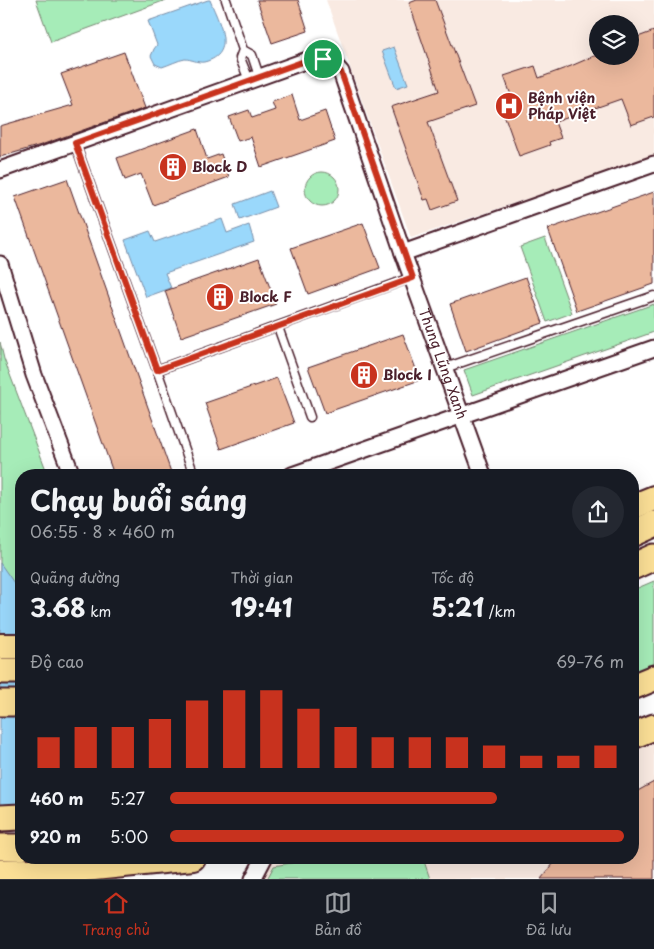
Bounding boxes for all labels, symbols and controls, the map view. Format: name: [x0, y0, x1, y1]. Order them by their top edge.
map controls: [589, 15, 639, 65]
button: layers: [589, 15, 639, 65]
pin: [302, 38, 344, 80]
icon: arrive: [309, 45, 337, 73]
place label: Bệnh viện Pháp Việt: [528, 87, 596, 124]
hospital icon: Bệnh viện Pháp Việt: [494, 91, 524, 121]
building icon: Block D: [158, 152, 188, 182]
place label: Block D: [192, 156, 247, 177]
building icon: Block F: [205, 282, 235, 312]
place label: Block F: [239, 286, 292, 307]
street label: Thung Lũng Xanh: [414, 305, 473, 422]
building icon: Block I: [349, 360, 379, 390]
place label: Block I: [383, 364, 432, 385]
text: Chạy buổi sáng: [30, 478, 247, 521]
button: share: [572, 486, 624, 538]
text: 06:55 · 8 × 460 m: [30, 519, 175, 543]
text: Quãng đường: [30, 567, 120, 588]
text: Thời gian: [231, 567, 293, 588]
text: Tốc độ: [431, 567, 474, 588]
text: 3.68: [30, 588, 86, 626]
text: 19:41: [231, 588, 293, 626]
text: 5:21: [431, 588, 484, 626]
text: km: [86, 601, 111, 622]
text: /km: [484, 601, 516, 622]
text: Độ cao: [30, 649, 84, 673]
text: 69–76 m: [556, 649, 624, 673]
text: 460 m: [30, 786, 83, 810]
text: 5:27: [110, 786, 145, 810]
text: 920 m: [30, 824, 81, 848]
text: 5:00: [110, 824, 148, 848]
tab: Trang chủ: [82, 889, 150, 940]
tab: Bản đồ: [314, 889, 361, 940]
tab: Đã lưu: [526, 889, 572, 940]

